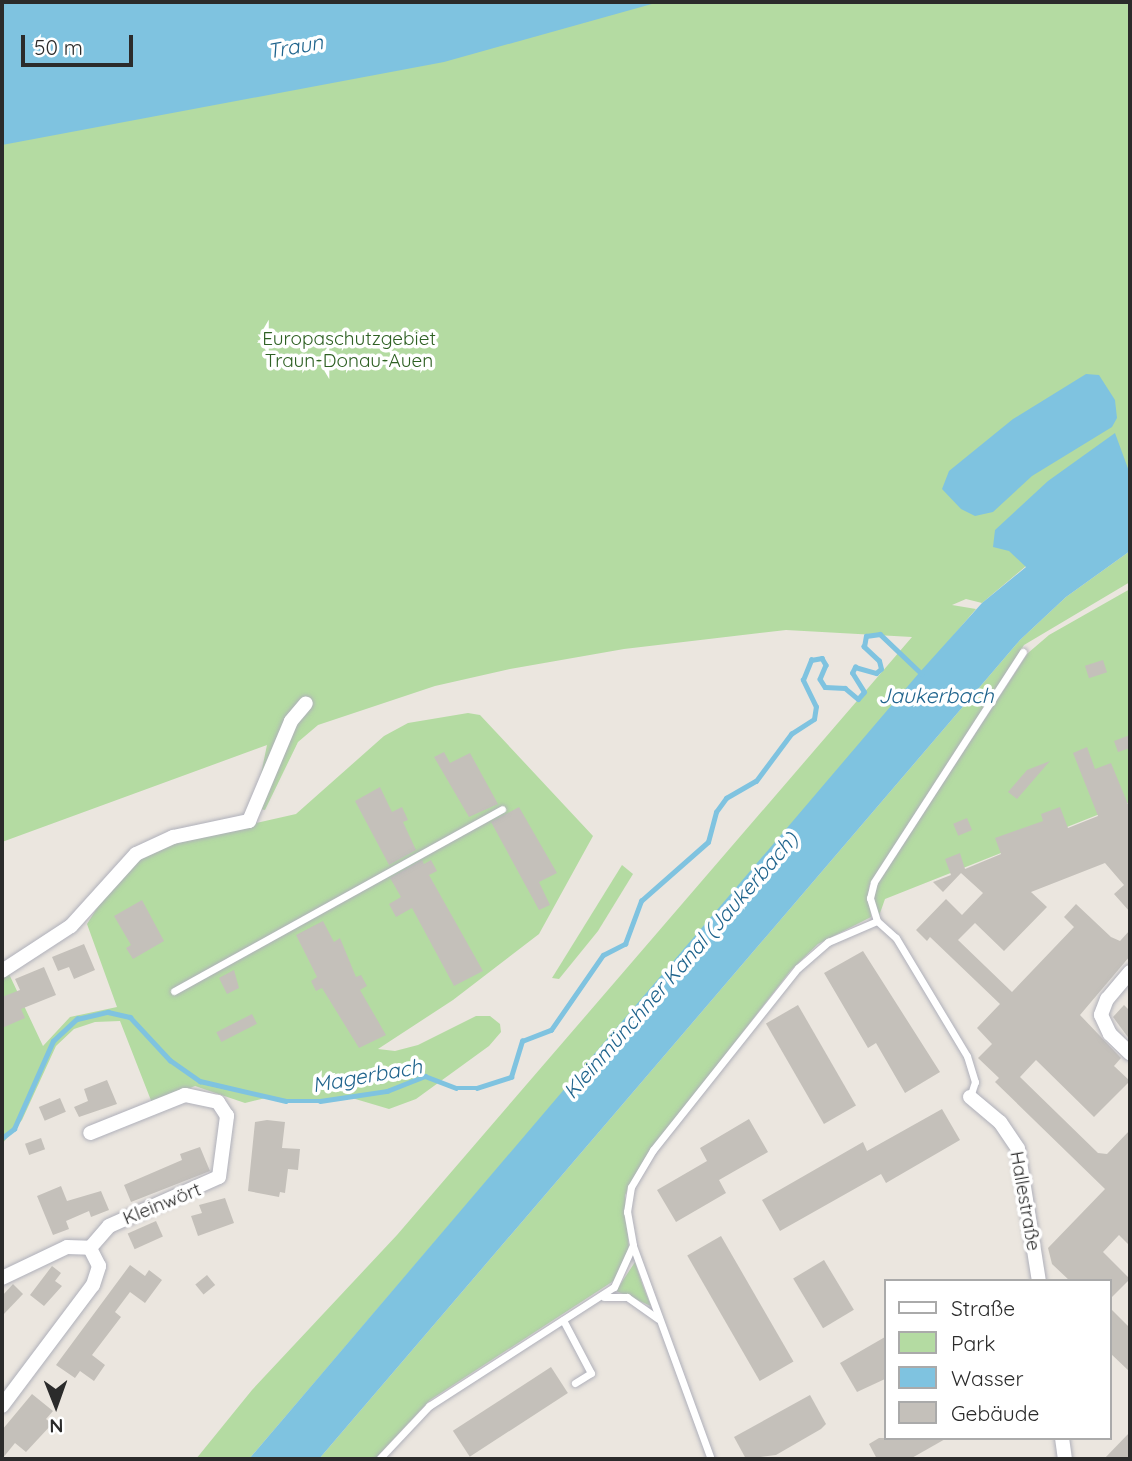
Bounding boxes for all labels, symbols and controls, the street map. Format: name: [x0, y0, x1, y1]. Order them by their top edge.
scale bar: [24, 21, 136, 65]
water label: Traun: [265, 29, 325, 63]
text: 50 m: [34, 34, 83, 60]
park label: Europaschutzgebiet Traun-Donau-Auen: [262, 328, 436, 372]
water label: Jaukerbach: [878, 682, 994, 708]
water label: Kleinmünchner Kanal (Jaukerbach): [557, 827, 803, 1103]
water label: Magerbach: [310, 1053, 424, 1097]
street label: Hallestraße: [1005, 1149, 1045, 1253]
street label: Kleinwört: [120, 1178, 204, 1230]
legend: [884, 1279, 1111, 1440]
text: Straße: [951, 1295, 1015, 1321]
text: Park: [951, 1330, 995, 1356]
text: Wasser: [951, 1365, 1023, 1391]
north arrow: [21, 1370, 91, 1440]
text: Gebäude: [951, 1400, 1039, 1426]
text: N: [49, 1414, 64, 1438]

